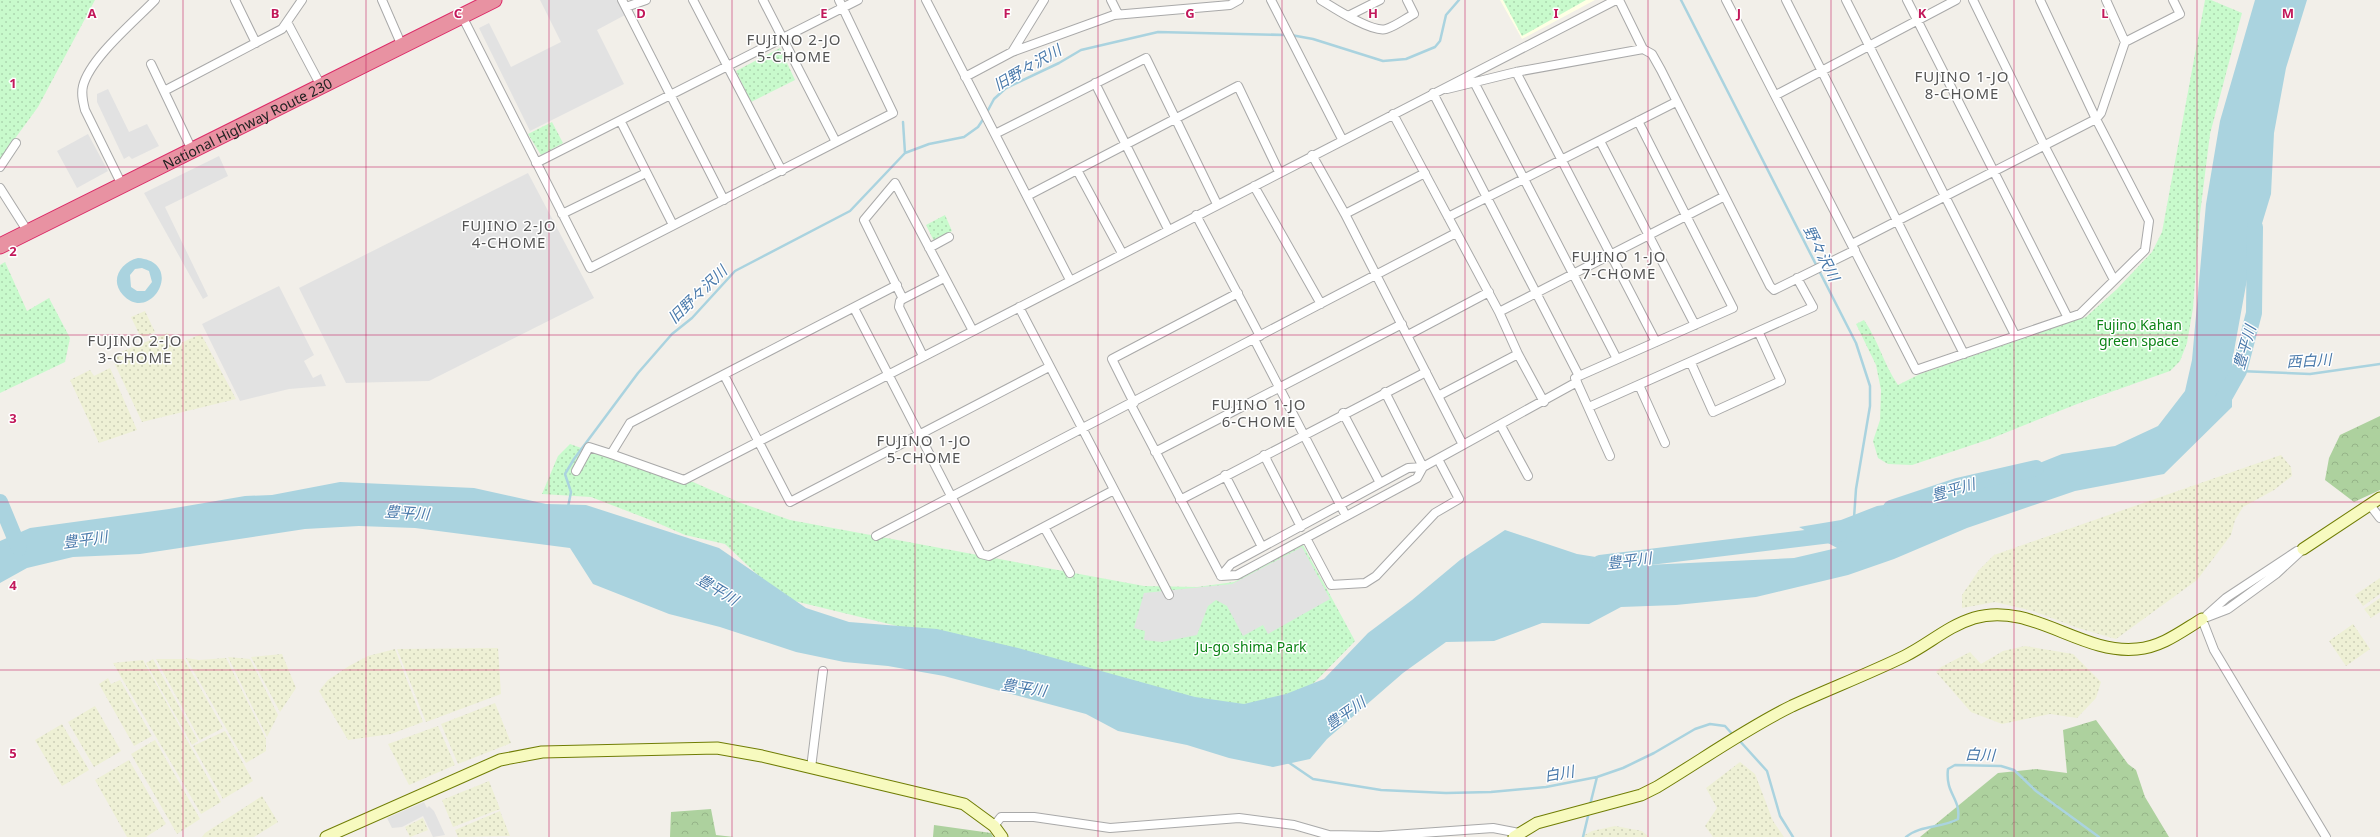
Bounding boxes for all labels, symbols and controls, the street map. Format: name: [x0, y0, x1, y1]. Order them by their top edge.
text: A: [88, 4, 97, 22]
text: B: [271, 4, 279, 22]
text: C: [454, 4, 462, 22]
text: D: [636, 4, 646, 22]
text: E: [820, 4, 828, 22]
text: F: [1003, 4, 1011, 22]
text: G: [1185, 4, 1195, 22]
text: H: [1368, 4, 1378, 22]
text: I: [1553, 4, 1559, 22]
text: J: [1736, 4, 1741, 22]
text: K: [1918, 4, 1927, 22]
text: L: [2101, 4, 2109, 22]
text: M: [2282, 4, 2294, 22]
district label: FUJINO 2-JO 5-CHOME: [746, 29, 842, 66]
water label: 旧野々沢川: [990, 39, 1066, 94]
district label: FUJINO 1-JO 8-CHOME: [1914, 66, 2010, 103]
street label: National Highway Route 230: [159, 73, 335, 173]
text: 1: [9, 74, 17, 92]
district label: FUJINO 2-JO 4-CHOME: [461, 215, 557, 252]
water label: 野々沢川: [1799, 222, 1845, 286]
text: 2: [9, 242, 17, 260]
district label: FUJINO 1-JO 7-CHOME: [1571, 246, 1667, 283]
water label: 旧野々沢川: [663, 259, 732, 327]
park label: Fujino Kahan green space: [2096, 315, 2182, 350]
water label: 豊平川: [2228, 321, 2260, 371]
district label: FUJINO 2-JO 3-CHOME: [87, 330, 183, 367]
water label: 西白川: [2286, 349, 2334, 371]
district label: FUJINO 1-JO 6-CHOME: [1211, 394, 1307, 431]
text: 3: [9, 409, 17, 427]
district label: FUJINO 1-JO 5-CHOME: [876, 430, 972, 467]
water label: 豊平川: [1929, 473, 1979, 505]
water label: 豊平川: [384, 500, 432, 524]
water label: 豊平川: [61, 526, 111, 552]
water label: 豊平川: [1605, 547, 1655, 573]
water label: 豊平川: [694, 569, 744, 610]
text: 4: [9, 576, 17, 594]
park label: Ju-go shima Park: [1194, 637, 1307, 656]
water label: 豊平川: [1000, 674, 1050, 701]
water label: 豊平川: [1321, 691, 1371, 734]
water label: 白川: [1965, 743, 1997, 765]
text: 5: [9, 744, 17, 762]
water label: 白川: [1542, 760, 1577, 785]

